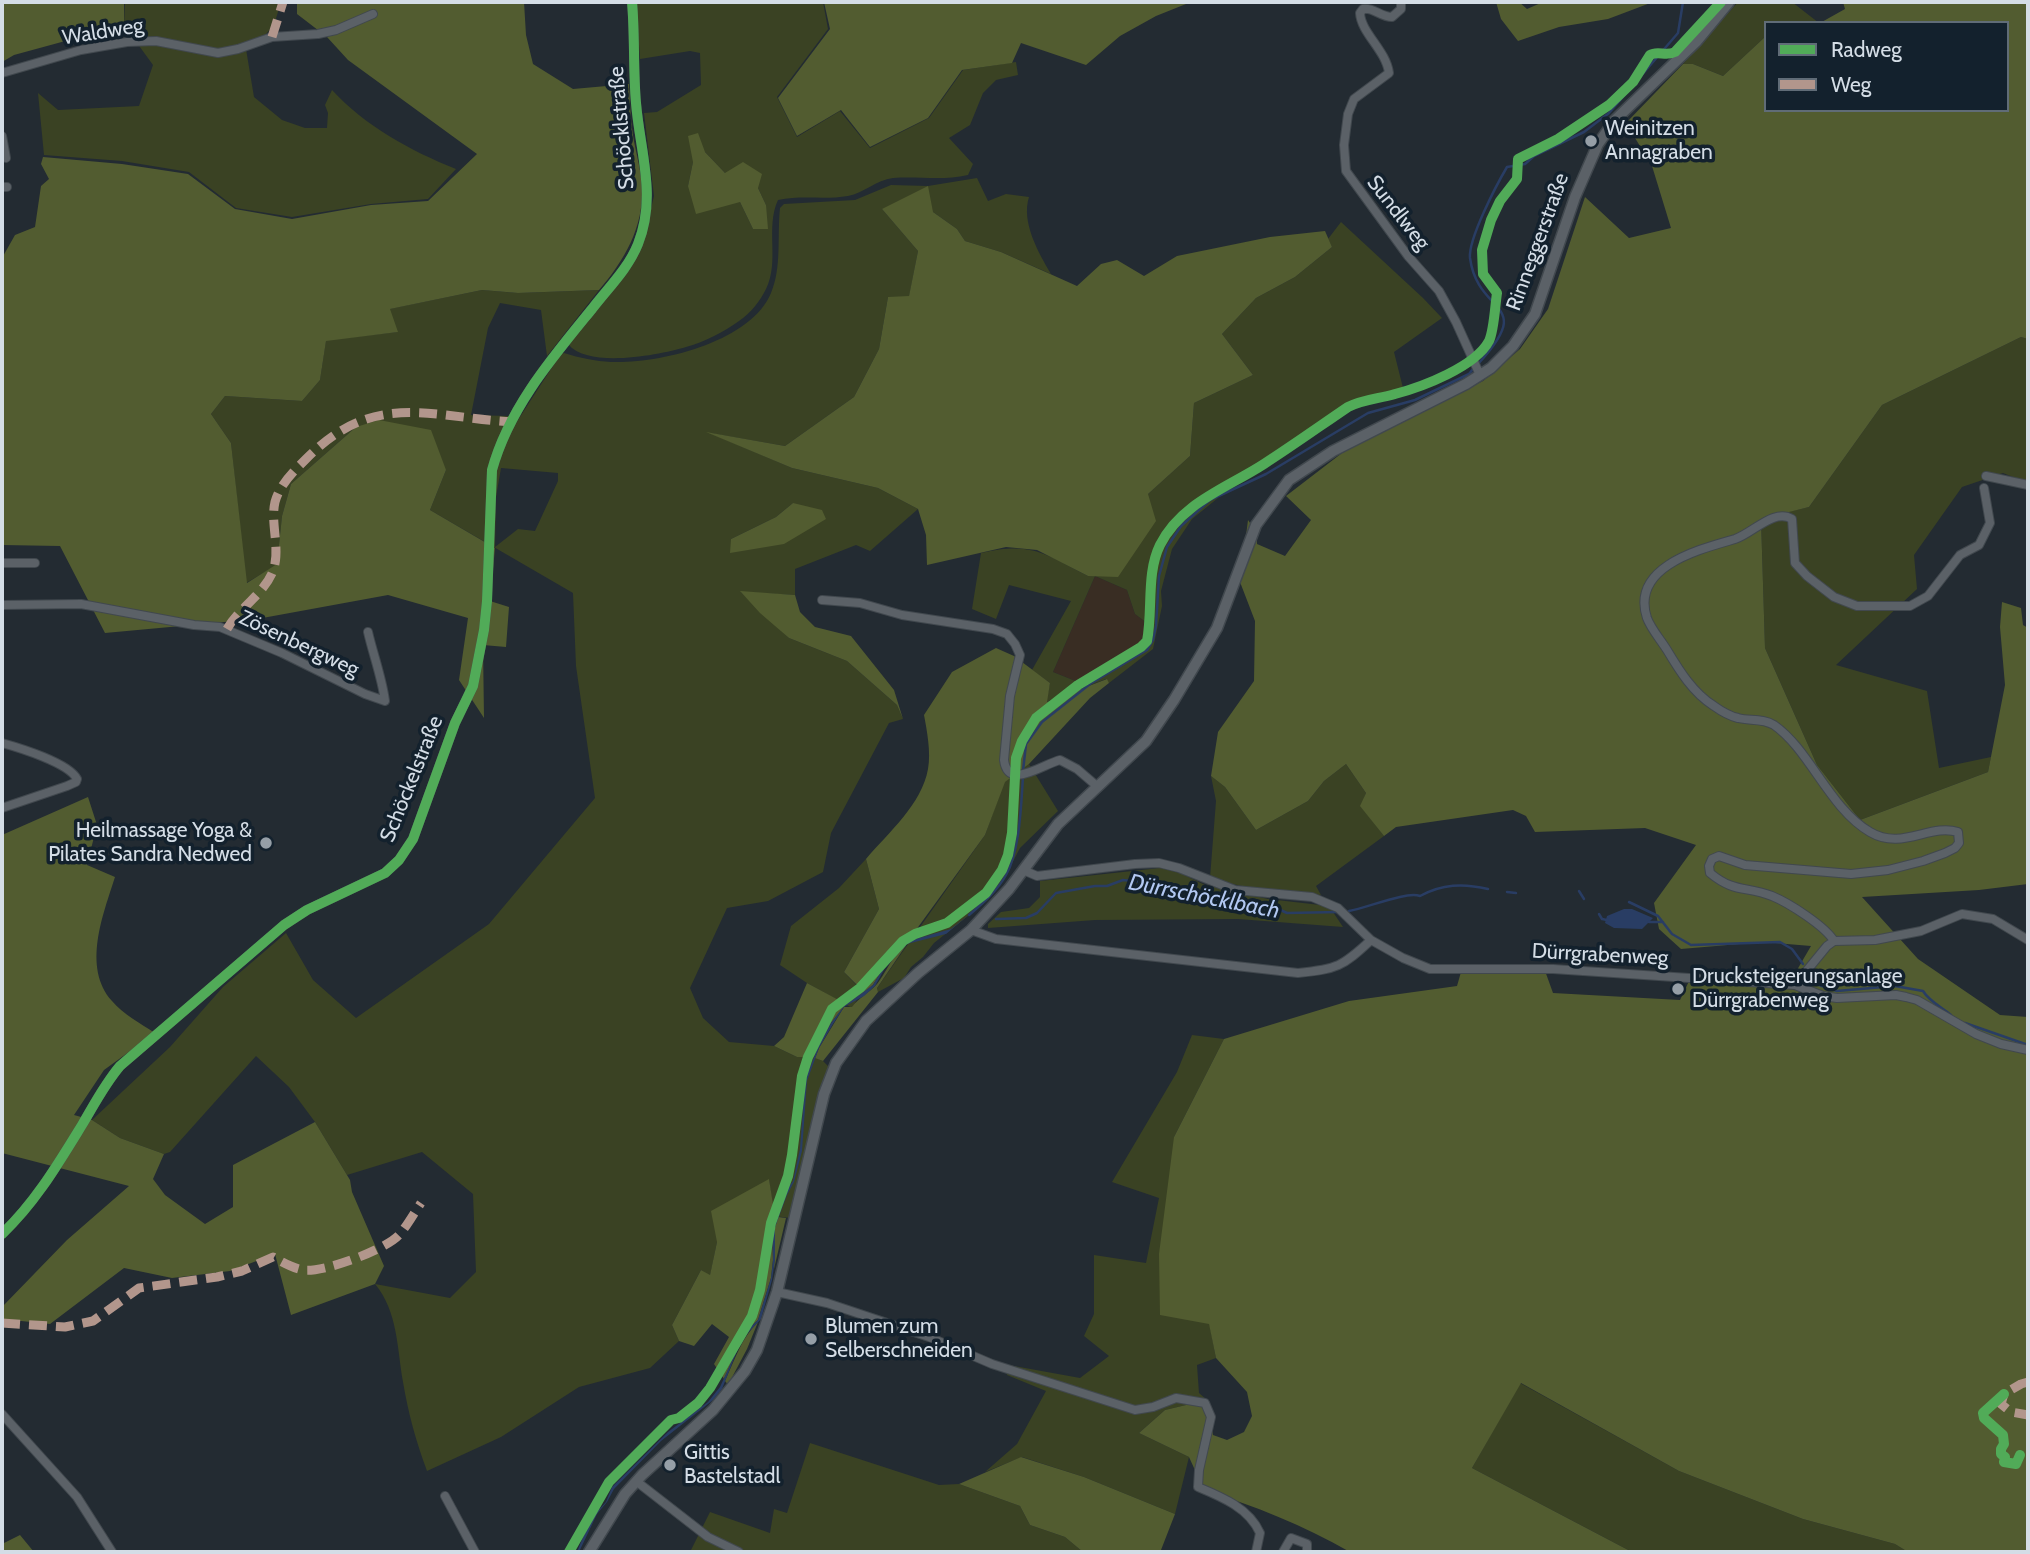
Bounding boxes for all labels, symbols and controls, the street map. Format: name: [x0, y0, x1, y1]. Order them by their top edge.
street label: Waldweg: [61, 13, 145, 51]
legend: [1764, 21, 2009, 112]
text: Radweg: [1831, 37, 1902, 62]
street label: Schöcklstraße: [604, 65, 640, 191]
text: Weg: [1831, 72, 1871, 97]
place label: Weinitzen Annagraben: [1605, 116, 1713, 166]
marker: Weinitzen Annagraben: [1583, 133, 1599, 149]
street label: Rinneggerstraße: [1501, 170, 1575, 314]
street label: Sundlweg: [1361, 171, 1435, 255]
street label: Zösenbergweg: [235, 605, 363, 683]
street label: Schöckelstraße: [375, 712, 449, 846]
place label: Heilmassage Yoga & Pilates Sandra Nedwed: [48, 818, 252, 868]
marker: Heilmassage Yoga & Pilates Sandra Nedwed: [258, 835, 274, 851]
water label: Dürrschöcklbach: [1126, 869, 1282, 925]
street label: Dürrgrabenweg: [1531, 939, 1669, 971]
place label: Drucksteigerungsanlage Dürrgrabenweg: [1692, 964, 1902, 1014]
marker: Drucksteigerungsanlage Dürrgrabenweg: [1670, 981, 1686, 997]
place label: Blumen zum Selberschneiden: [825, 1314, 973, 1364]
marker: Blumen zum Selberschneiden: [803, 1331, 819, 1347]
place label: Gittis Bastelstadl: [684, 1440, 780, 1490]
marker: Gittis Bastelstadl: [662, 1457, 678, 1473]

